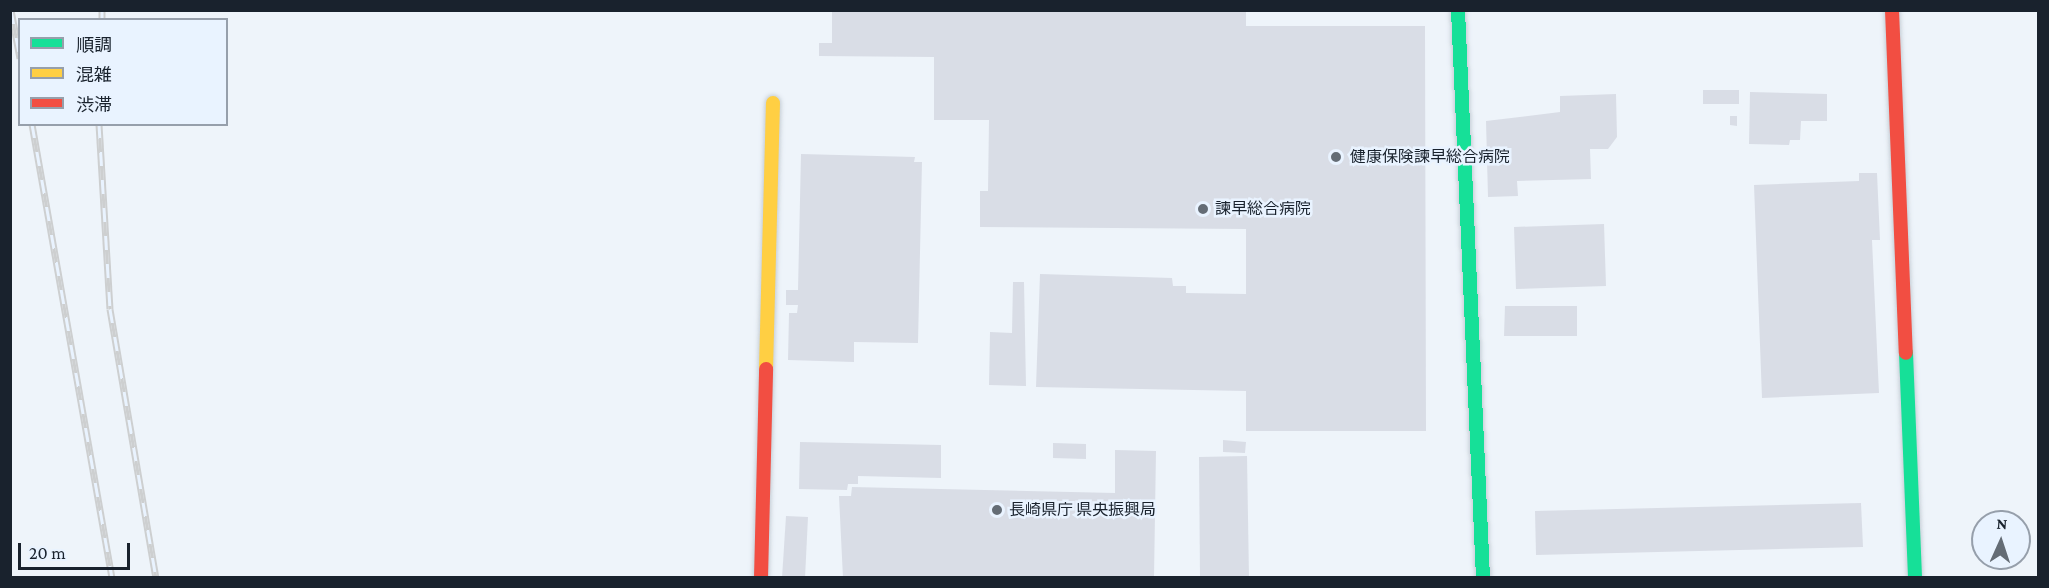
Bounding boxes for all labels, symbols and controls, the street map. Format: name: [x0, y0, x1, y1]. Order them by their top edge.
legend: [18, 18, 228, 126]
text: 順調: [76, 35, 112, 55]
text: 混雑: [76, 65, 112, 85]
text: 渋滞: [76, 95, 112, 115]
place label: 健康保険諫早総合病院: [1350, 147, 1510, 167]
marker: 健康保険諫早総合病院: [1327, 148, 1345, 166]
place label: 諫早総合病院: [1215, 199, 1311, 219]
marker: 諫早総合病院: [1196, 202, 1210, 216]
place label: 長崎県庁 県央振興局: [1009, 500, 1156, 520]
marker: 長崎県庁 県央振興局: [990, 503, 1004, 517]
north arrow: [1971, 510, 2031, 570]
text: N: [1996, 515, 2008, 532]
scale bar: [21, 531, 134, 569]
text: 20 m: [29, 543, 66, 563]

